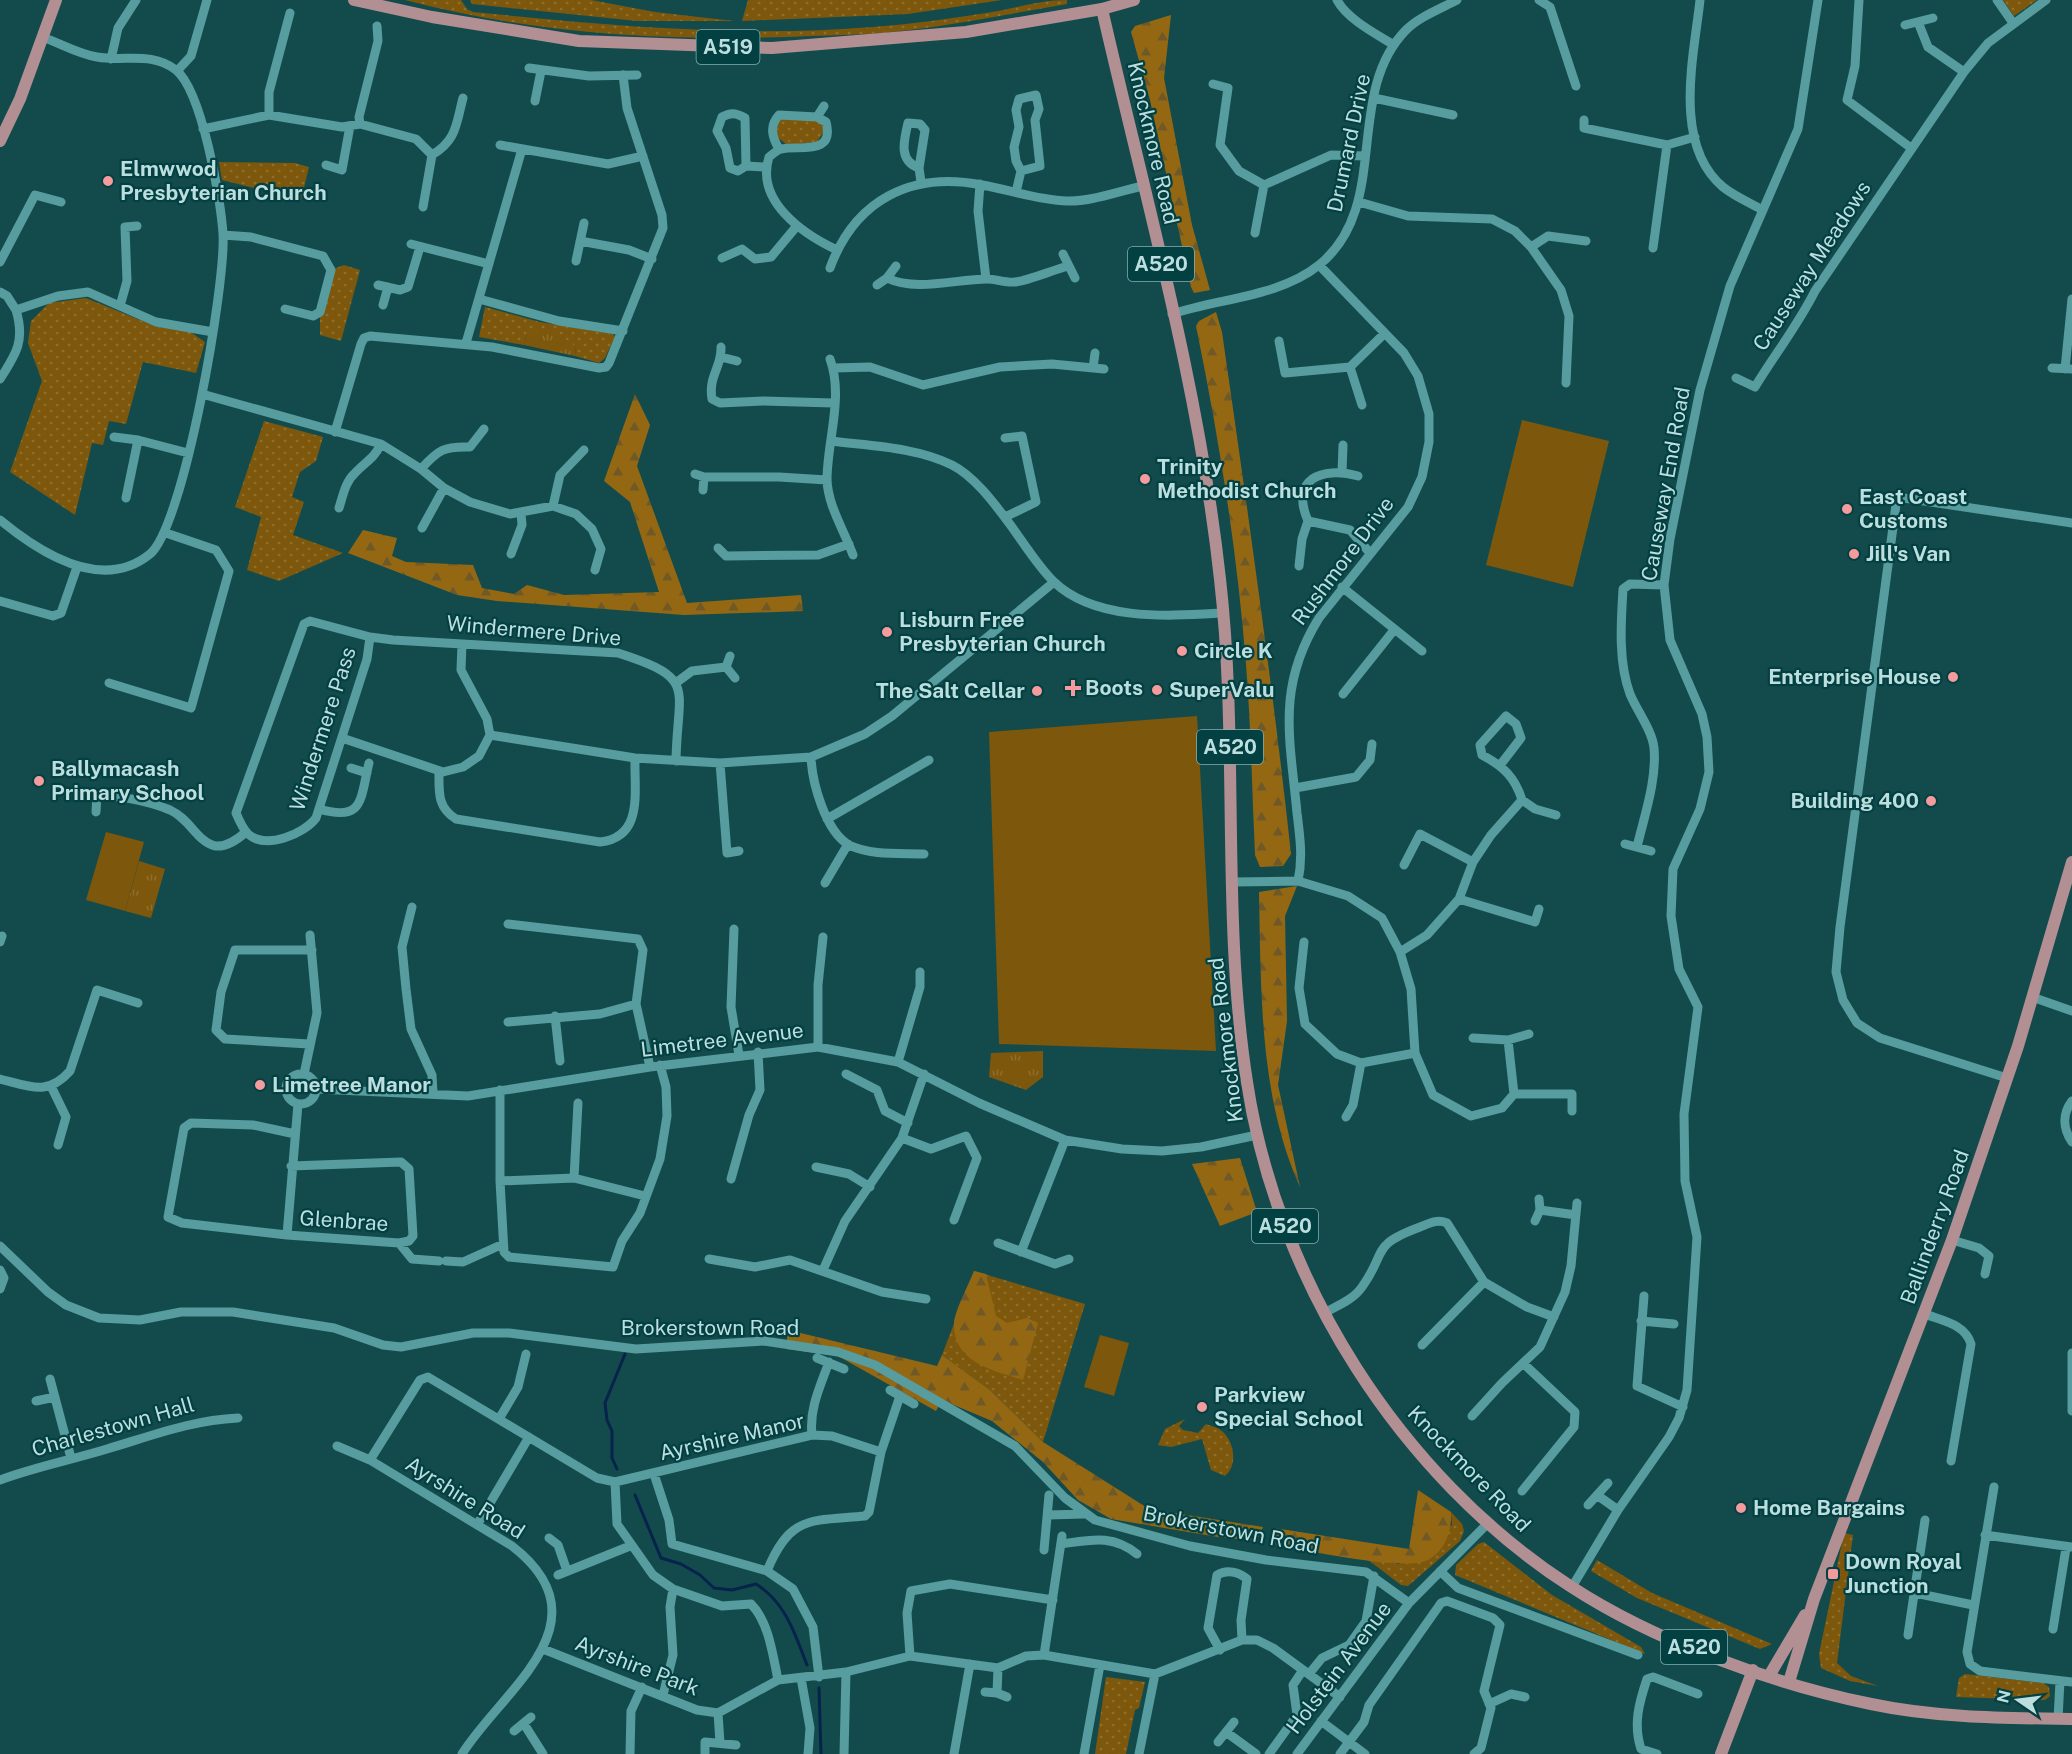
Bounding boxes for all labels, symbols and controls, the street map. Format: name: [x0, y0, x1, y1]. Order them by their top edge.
road number: A519: [696, 30, 760, 64]
street label: Knockmore Road: [1123, 59, 1184, 227]
street label: Drumard Drive: [1322, 71, 1375, 214]
place label: Elmwwod Presbyterian Church: [120, 156, 327, 205]
marker: Elmwwod Presbyterian Church: [101, 174, 115, 188]
street label: Causeway Meadows: [1747, 176, 1876, 355]
road number: A520: [1128, 247, 1194, 281]
street label: Causeway End Road: [1636, 385, 1695, 583]
place label: Trinity Methodist Church: [1157, 454, 1337, 503]
marker: Trinity Methodist Church: [1138, 472, 1152, 486]
place label: East Coast Customs: [1859, 484, 1967, 533]
street label: Rushmore Drive: [1286, 492, 1399, 630]
marker: East Coast Customs: [1840, 502, 1854, 516]
place label: Jill's Van: [1866, 541, 1950, 566]
marker: Jill's Van: [1847, 547, 1861, 561]
place label: Lisburn Free Presbyterian Church: [899, 607, 1106, 656]
street label: Windermere Drive: [446, 610, 622, 651]
marker: Lisburn Free Presbyterian Church: [880, 625, 894, 639]
place label: Circle K: [1194, 638, 1273, 663]
street label: Windermere Pass: [284, 644, 361, 814]
marker: Circle K: [1175, 644, 1189, 658]
place label: Enterprise House: [1768, 664, 1941, 689]
marker: Enterprise House: [1946, 670, 1960, 684]
place label: Boots: [1085, 675, 1143, 700]
place label: SuperValu: [1169, 677, 1274, 702]
place label: The Salt Cellar: [876, 678, 1025, 703]
marker: Boots: [1066, 681, 1080, 695]
marker: SuperValu: [1150, 683, 1164, 697]
marker: The Salt Cellar: [1030, 684, 1044, 698]
road number: A520: [1197, 730, 1263, 764]
place label: Ballymacash Primary School: [51, 756, 204, 805]
marker: Ballymacash Primary School: [32, 774, 46, 788]
place label: Building 400: [1790, 788, 1919, 813]
marker: Building 400: [1924, 794, 1938, 808]
street label: Knockmore Road: [1203, 956, 1248, 1124]
street label: Limetree Avenue: [639, 1017, 805, 1062]
place label: Limetree Manor: [272, 1072, 431, 1097]
marker: Limetree Manor: [253, 1078, 267, 1092]
street label: Ballinderry Road: [1895, 1146, 1974, 1307]
street label: Glenbrae: [299, 1205, 389, 1236]
road number: A520: [1252, 1209, 1318, 1243]
street label: Brokerstown Road: [621, 1315, 799, 1340]
place label: Parkview Special School: [1214, 1382, 1363, 1431]
street label: Charlestown Hall: [29, 1391, 197, 1462]
marker: Parkview Special School: [1195, 1400, 1209, 1414]
street label: Knockmore Road: [1403, 1400, 1536, 1537]
street label: Ayrshire Manor: [657, 1408, 807, 1465]
street label: Ayrshire Road: [401, 1451, 529, 1544]
place label: Home Bargains: [1753, 1495, 1905, 1520]
street label: Brokerstown Road: [1141, 1500, 1321, 1559]
marker: Home Bargains: [1734, 1501, 1748, 1515]
place label: Down Royal Junction: [1845, 1549, 1962, 1598]
marker: Down Royal Junction: [1826, 1567, 1840, 1581]
street label: Holstein Avenue: [1281, 1597, 1396, 1739]
street label: Ayrshire Park: [572, 1630, 703, 1701]
road number: A520: [1661, 1630, 1727, 1664]
north arrow: [1988, 1670, 2048, 1730]
text: N: [1993, 1688, 2015, 1705]

